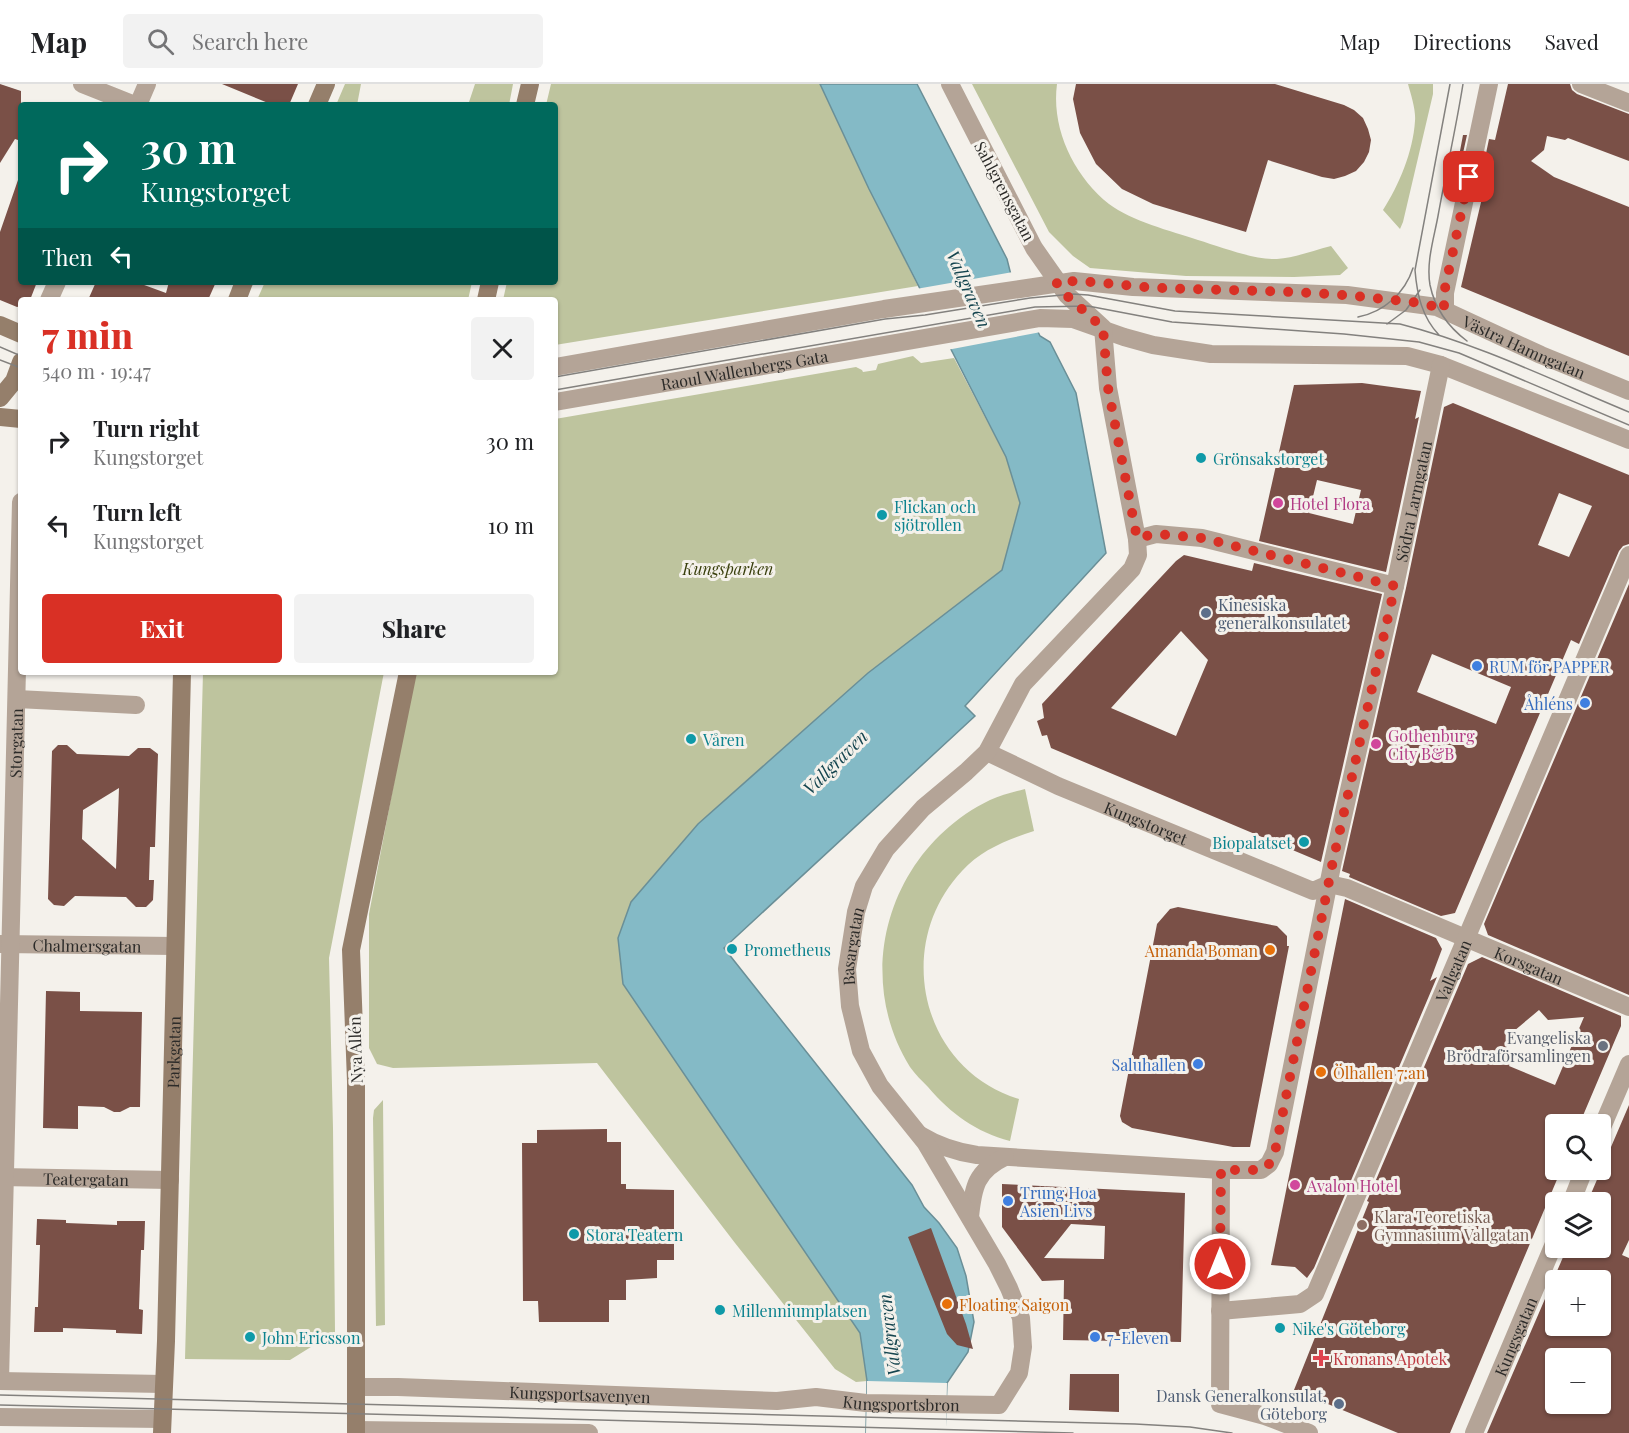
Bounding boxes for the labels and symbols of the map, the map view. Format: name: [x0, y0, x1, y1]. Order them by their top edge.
street label: Sahlgrensgatan: [970, 137, 1040, 245]
pin: [1443, 151, 1494, 202]
water label: Vallgraven: [941, 246, 997, 332]
street label: Västra Hamngatan: [1459, 309, 1589, 383]
street label: Raoul Wallenbergs Gata: [659, 344, 829, 394]
street label: Södra Larmgatan: [1390, 438, 1436, 564]
place label: Grönsakstorget: [1213, 448, 1324, 469]
marker: Grönsakstorget: [1194, 451, 1208, 465]
place label: Hotel Flora: [1290, 493, 1370, 514]
place label: Flickan och sjötrollen: [894, 496, 977, 535]
marker: Hotel Flora: [1271, 496, 1285, 510]
marker: Flickan och sjötrollen: [875, 508, 889, 522]
park label: Kungsparken: [682, 558, 773, 579]
place label: Kinesiska generalkonsulatet: [1218, 594, 1347, 633]
marker: Kinesiska generalkonsulatet: [1199, 606, 1213, 620]
place label: RUM för PAPPER: [1489, 656, 1611, 677]
marker: RUM för PAPPER: [1470, 659, 1484, 673]
place label: Åhléns: [1523, 693, 1573, 714]
marker: Åhléns: [1578, 696, 1592, 710]
street label: Storgatan: [4, 708, 27, 778]
water label: Vallgraven: [797, 724, 873, 800]
place label: Gothenburg City B&B: [1388, 725, 1475, 764]
place label: Våren: [702, 729, 745, 750]
marker: Våren: [684, 732, 698, 746]
marker: Gothenburg City B&B: [1369, 737, 1383, 751]
street label: Kungstorget: [1101, 796, 1191, 849]
place label: Biopalatset: [1212, 832, 1292, 853]
marker: Biopalatset: [1297, 835, 1311, 849]
street label: Basargatan: [836, 903, 868, 986]
street label: Chalmersgatan: [32, 934, 142, 956]
street label: Vallgatan: [1430, 936, 1475, 1006]
place label: Prometheus: [744, 939, 831, 960]
place label: Amanda Boman: [1144, 940, 1258, 961]
street label: Korsgatan: [1491, 941, 1567, 989]
marker: Prometheus: [725, 942, 739, 956]
marker: Amanda Boman: [1263, 943, 1277, 957]
street label: Parkgatan: [162, 1015, 184, 1089]
street label: Nya Allén: [343, 1016, 367, 1084]
place label: Evangeliska Brödraförsamlingen: [1446, 1027, 1591, 1066]
marker: Evangeliska Brödraförsamlingen: [1596, 1039, 1610, 1053]
place label: Saluhallen: [1112, 1054, 1186, 1075]
marker: Saluhallen: [1191, 1057, 1205, 1071]
place label: Ölhallen 7:an: [1333, 1062, 1426, 1083]
marker: Ölhallen 7:an: [1314, 1065, 1328, 1079]
street label: Teatergatan: [43, 1167, 129, 1190]
place label: Avalon Hotel: [1306, 1175, 1399, 1196]
marker: Avalon Hotel: [1288, 1178, 1302, 1192]
place label: Trung Hoa Asien Livs: [1019, 1182, 1097, 1221]
marker: Trung Hoa Asien Livs: [1001, 1194, 1015, 1208]
place label: Klara Teoretiska Gymnasium Vallgatan: [1374, 1206, 1530, 1245]
marker: Klara Teoretiska Gymnasium Vallgatan: [1355, 1218, 1369, 1232]
place label: Stora Teatern: [586, 1224, 684, 1245]
marker: Stora Teatern: [567, 1227, 581, 1241]
position arrow: [1188, 1232, 1252, 1296]
water label: Vallgraven: [872, 1293, 906, 1377]
street label: Kungsgatan: [1489, 1293, 1541, 1379]
place label: Floating Saigon: [959, 1294, 1070, 1315]
marker: Floating Saigon: [940, 1297, 954, 1311]
place label: Millenniumplatsen: [732, 1300, 868, 1321]
marker: Millenniumplatsen: [713, 1303, 727, 1317]
place label: Nike's Göteborg: [1292, 1318, 1406, 1339]
marker: Nike's Göteborg: [1273, 1321, 1287, 1335]
place label: John Ericsson: [261, 1327, 361, 1348]
place label: 7-Eleven: [1107, 1327, 1169, 1348]
marker: John Ericsson: [243, 1330, 257, 1344]
marker: 7-Eleven: [1088, 1330, 1102, 1344]
place label: Kronans Apotek: [1333, 1348, 1448, 1369]
marker: Kronans Apotek: [1314, 1351, 1328, 1365]
street label: Kungsportsavenyen: [509, 1381, 651, 1407]
place label: Dansk Generalkonsulat, Göteborg: [1156, 1385, 1328, 1424]
street label: Kungsportsbron: [842, 1390, 960, 1415]
marker: Dansk Generalkonsulat, Göteborg: [1332, 1397, 1346, 1411]

